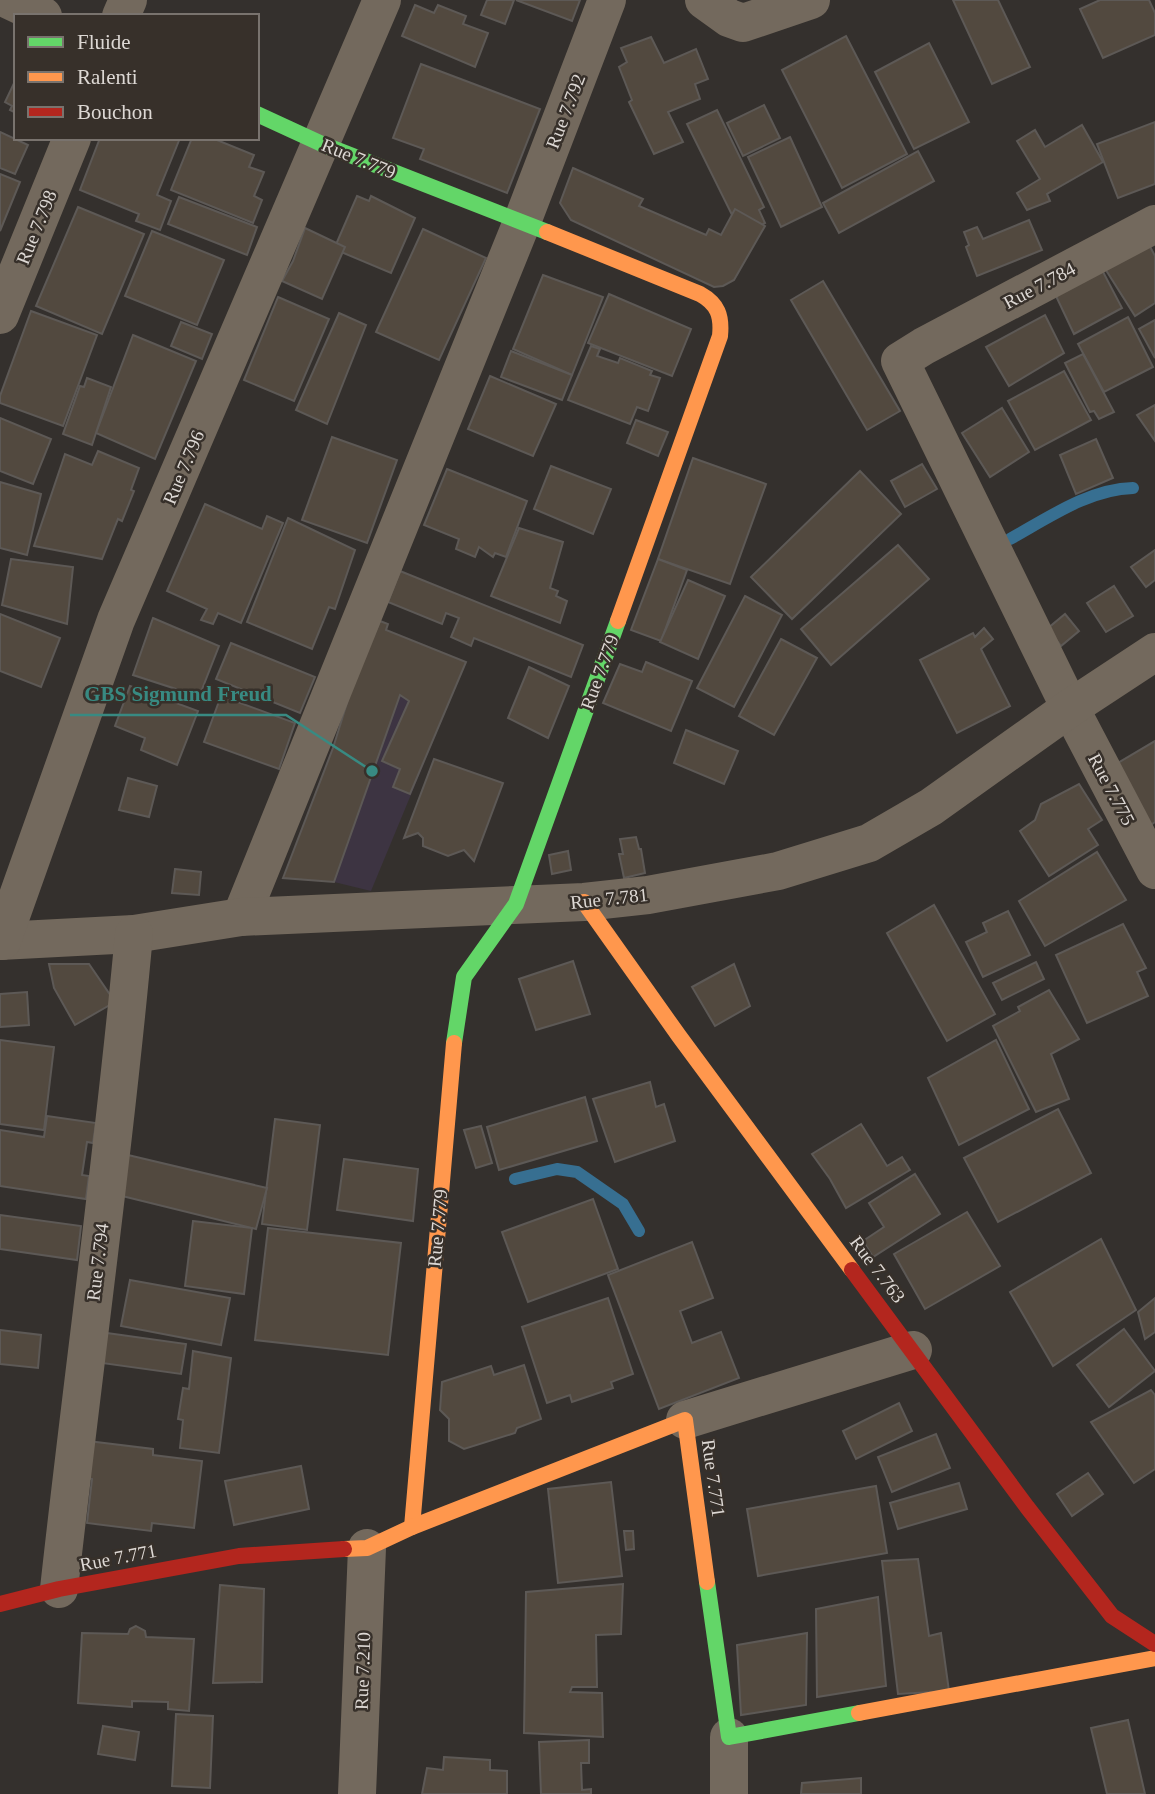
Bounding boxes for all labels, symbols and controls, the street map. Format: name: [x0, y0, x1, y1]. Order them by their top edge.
legend: [14, 14, 259, 140]
text: Fluide: [77, 30, 131, 54]
text: Ralenti: [77, 65, 138, 89]
street label: Rue 7.792: [542, 71, 589, 151]
text: Bouchon: [77, 100, 153, 124]
street label: Rue 7.779: [319, 134, 399, 183]
street label: Rue 7.798: [12, 187, 61, 267]
street label: Rue 7.784: [1000, 258, 1079, 313]
street label: Rue 7.796: [159, 427, 208, 507]
street label: Rue 7.779: [576, 632, 623, 712]
callout: GBS Sigmund Freud: [70, 673, 286, 715]
text: GBS Sigmund Freud: [84, 682, 272, 706]
street label: Rue 7.775: [1084, 750, 1139, 829]
street label: Rue 7.781: [569, 884, 649, 913]
street label: Rue 7.779: [424, 1188, 451, 1268]
street label: Rue 7.794: [82, 1222, 113, 1302]
street label: Rue 7.763: [846, 1232, 909, 1307]
street label: Rue 7.771: [698, 1438, 729, 1518]
street label: Rue 7.771: [78, 1540, 158, 1575]
street label: Rue 7.210: [351, 1632, 374, 1710]

